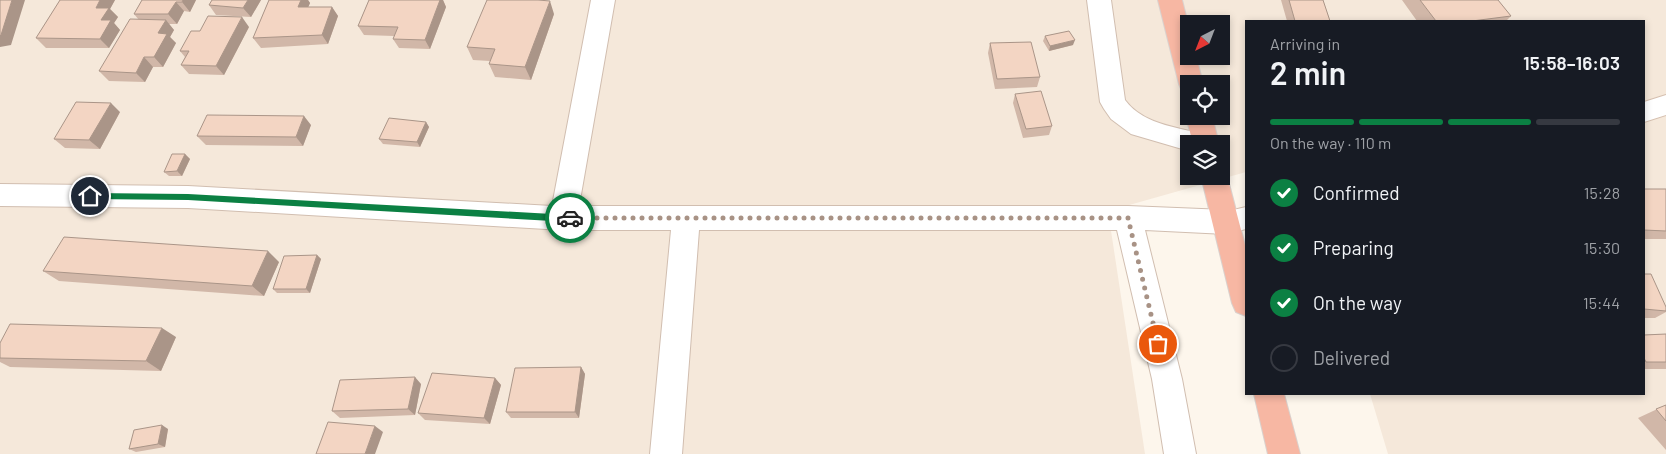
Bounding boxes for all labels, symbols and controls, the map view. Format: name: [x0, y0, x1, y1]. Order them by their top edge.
north arrow: [1180, 15, 1230, 65]
map controls: [1180, 15, 1230, 185]
text: Arriving in: [1270, 34, 1340, 53]
text: 15:58–16:03: [1523, 51, 1620, 74]
text: 2 min: [1270, 53, 1346, 91]
button: locate: [1180, 75, 1230, 125]
text: On the way · 110 m: [1270, 133, 1391, 152]
button: layers: [1180, 135, 1230, 185]
pin: [69, 175, 111, 217]
icon: check: [1270, 179, 1298, 207]
text: Confirmed: [1313, 181, 1400, 204]
icon: home: [76, 182, 104, 210]
text: 15:28: [1584, 183, 1620, 202]
courier: [545, 193, 595, 243]
icon: car: [556, 204, 584, 232]
icon: check: [1270, 234, 1298, 262]
text: Preparing: [1313, 236, 1394, 259]
text: 15:30: [1583, 238, 1620, 257]
icon: check: [1270, 289, 1298, 317]
text: On the way: [1313, 291, 1402, 314]
text: 15:44: [1583, 293, 1620, 312]
pin: [1137, 323, 1179, 365]
icon: bag: [1144, 330, 1172, 358]
text: Delivered: [1313, 346, 1390, 369]

